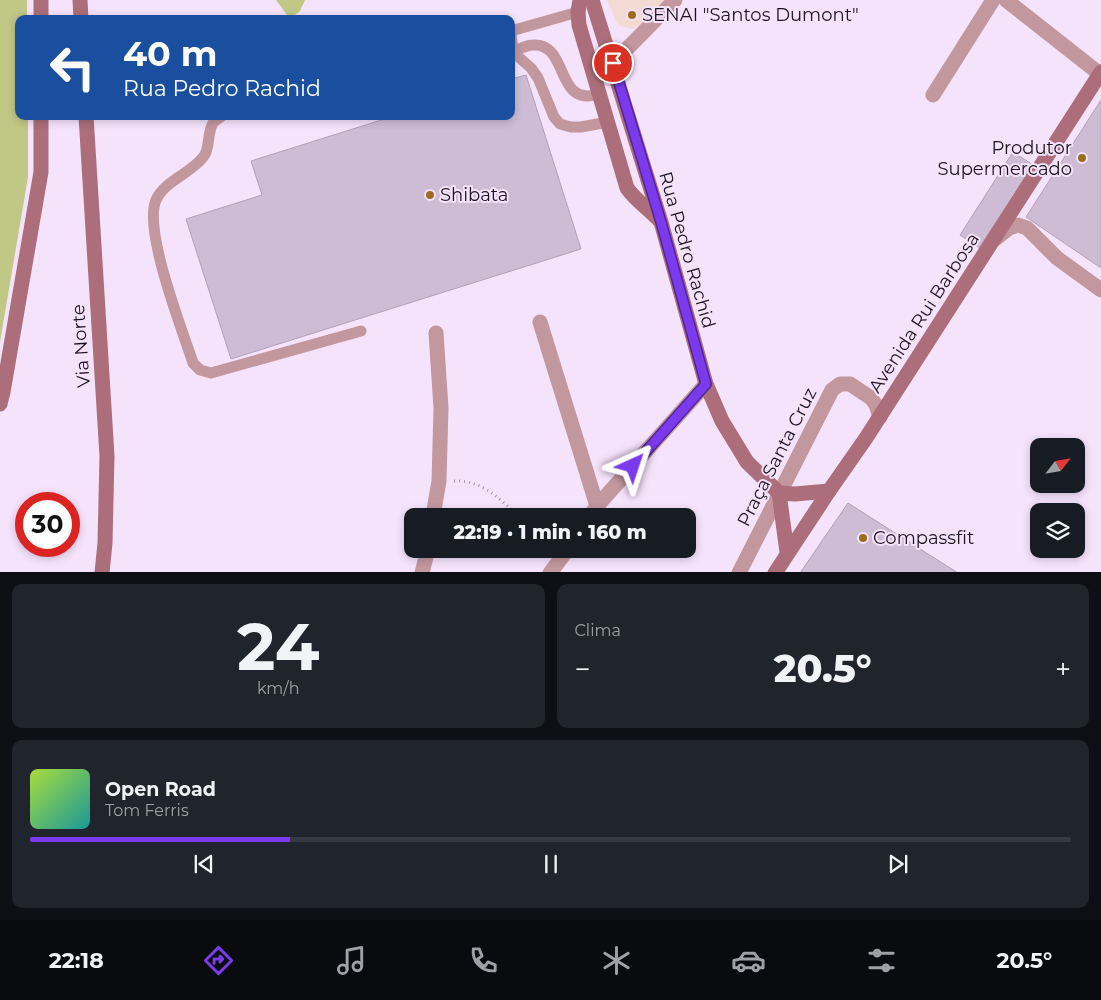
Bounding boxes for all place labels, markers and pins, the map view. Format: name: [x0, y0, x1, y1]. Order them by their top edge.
place label: SENAI "Santos Dumont": [642, 4, 859, 26]
marker: SENAI "Santos Dumont": [626, 9, 638, 21]
pin: [592, 42, 634, 84]
place label: Produtor Supermercado: [937, 137, 1072, 180]
marker: Produtor Supermercado: [1076, 152, 1088, 164]
place label: Shibata: [440, 184, 508, 206]
marker: Shibata: [424, 189, 436, 201]
place label: Compassfit: [873, 527, 974, 549]
marker: Compassfit: [857, 532, 869, 544]

